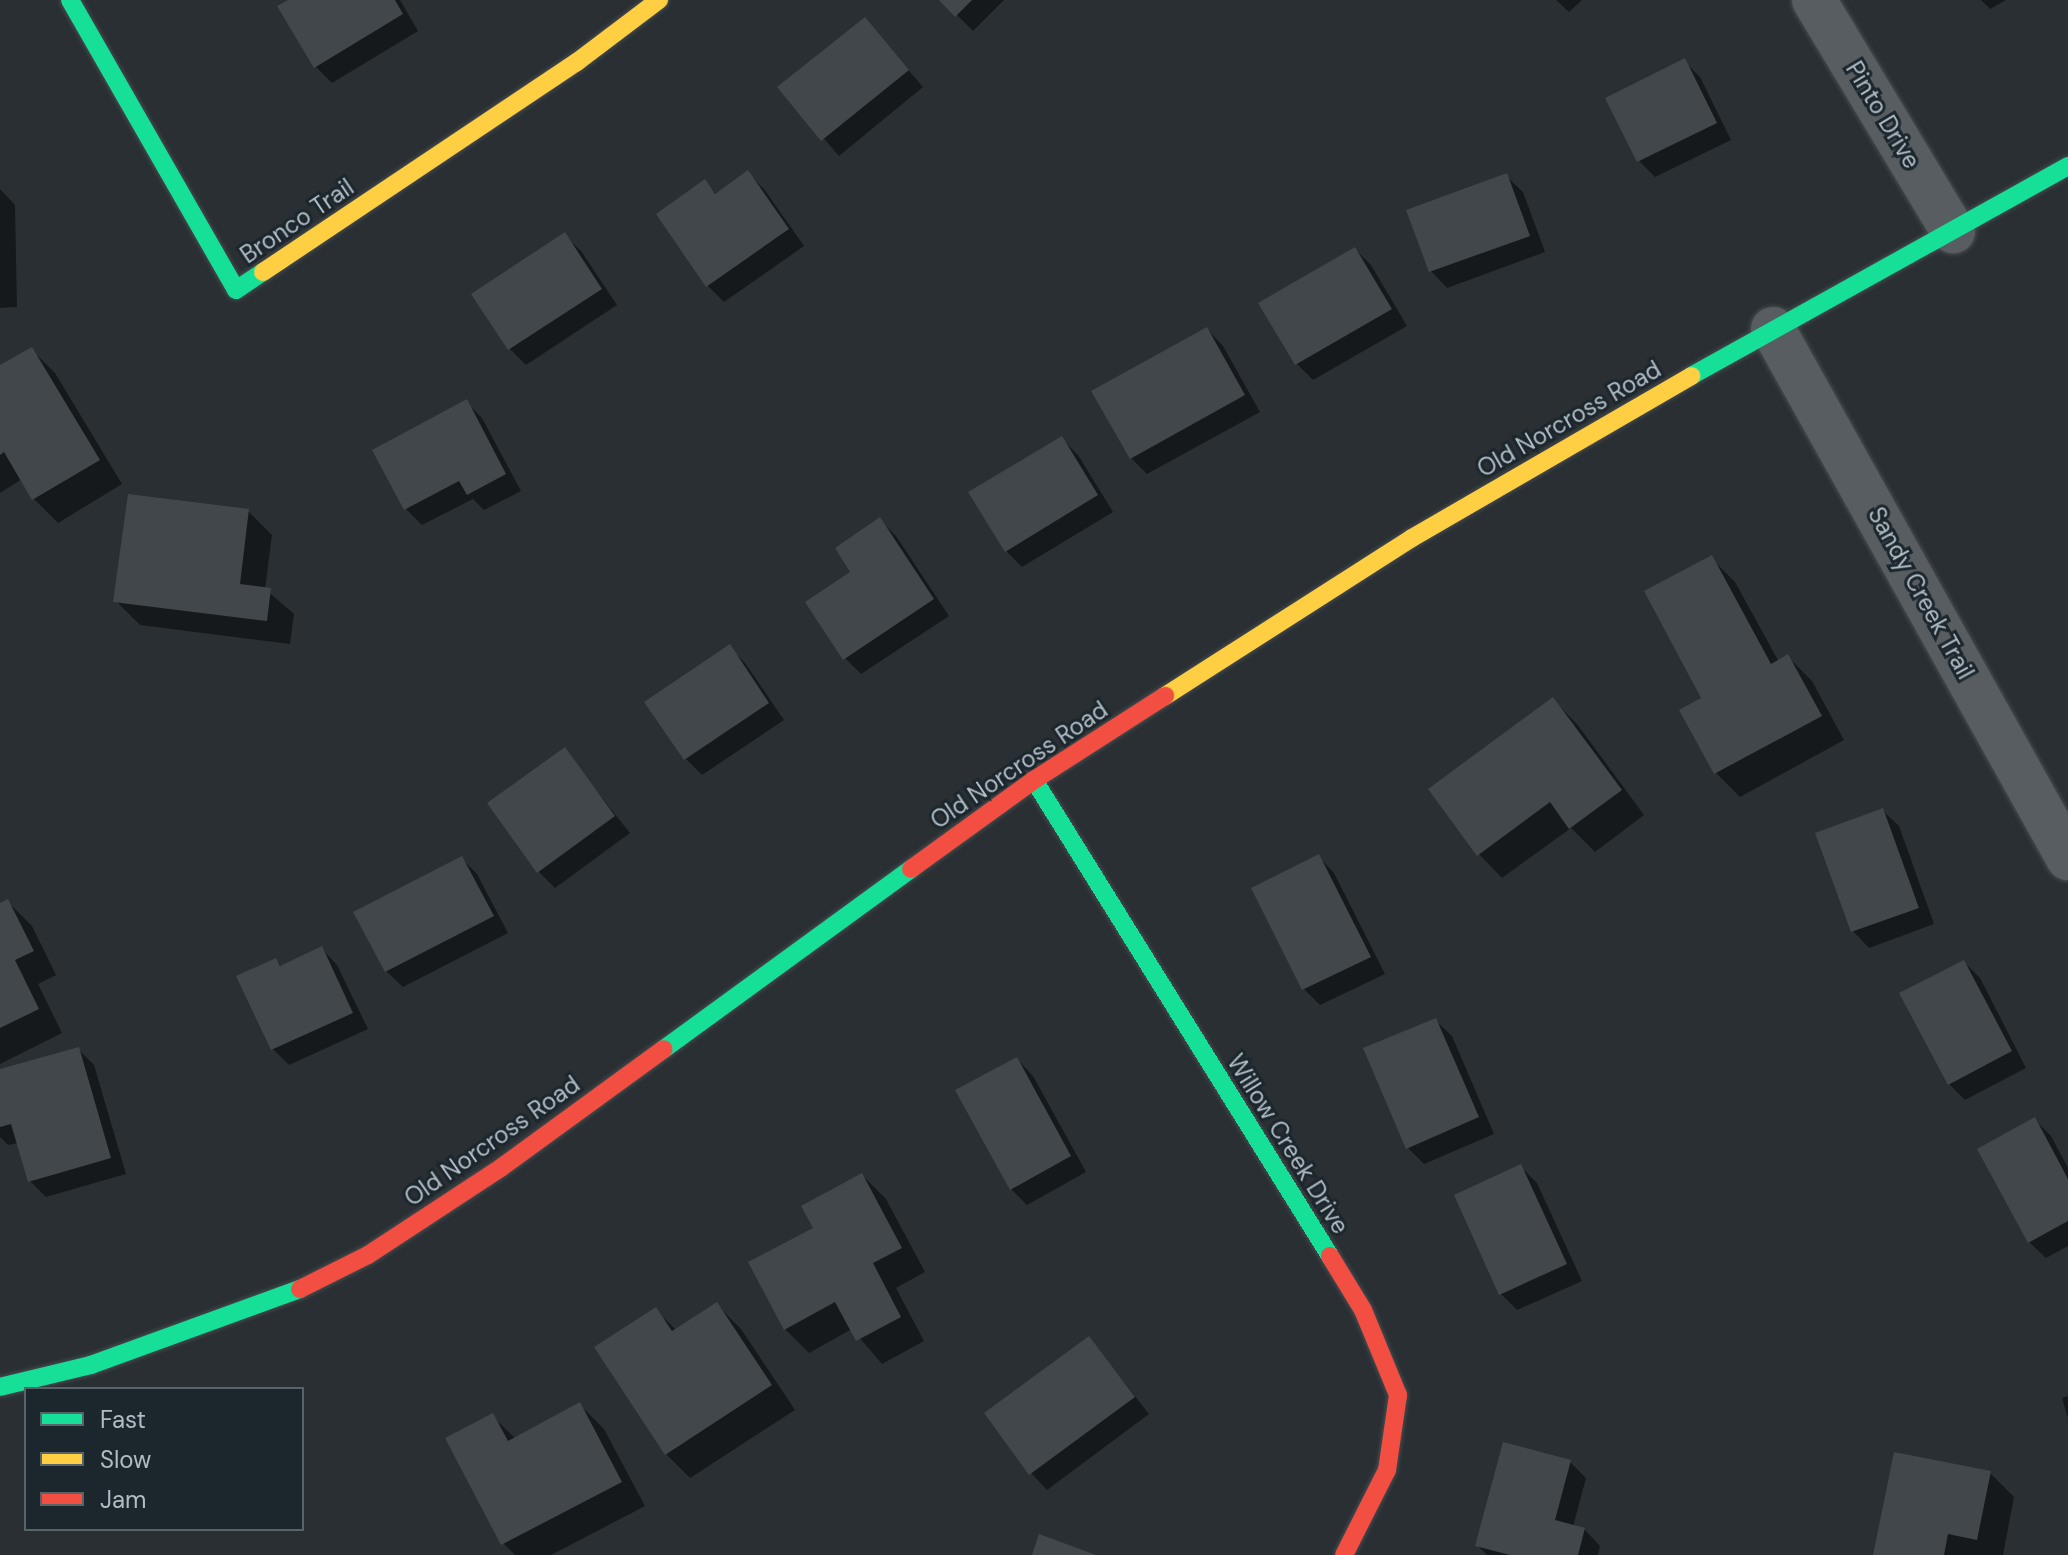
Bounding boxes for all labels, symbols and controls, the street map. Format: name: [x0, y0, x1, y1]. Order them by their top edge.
street label: Pinto Drive: [1840, 56, 1926, 174]
street label: Bronco Trail: [235, 173, 359, 269]
street label: Old Norcross Road: [1472, 355, 1666, 483]
street label: Sandy Creek Trail: [1862, 502, 1980, 684]
street label: Old Norcross Road: [925, 695, 1113, 835]
street label: Willow Creek Drive: [1221, 1049, 1355, 1239]
street label: Old Norcross Road: [399, 1070, 585, 1212]
legend: [24, 1387, 304, 1531]
text: Fast: [100, 1404, 146, 1435]
text: Slow: [100, 1444, 151, 1475]
text: Jam: [100, 1484, 146, 1515]

